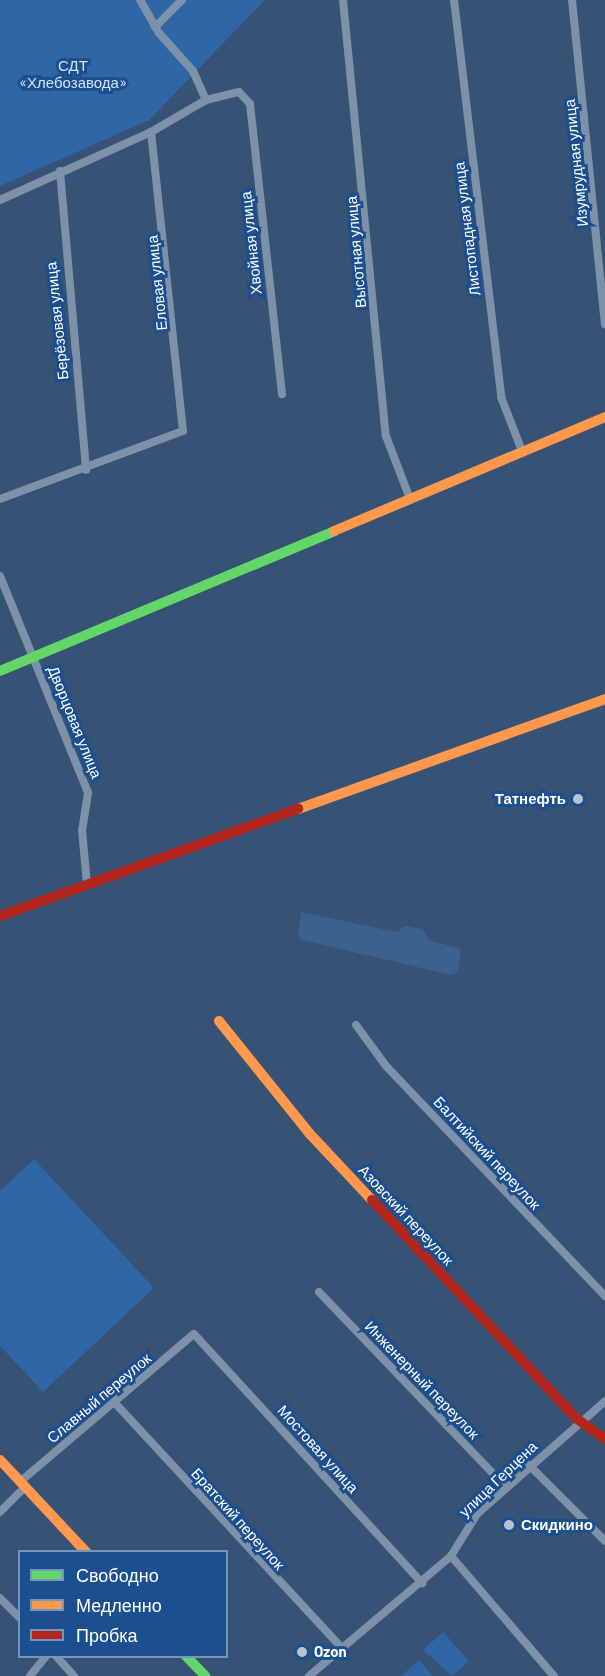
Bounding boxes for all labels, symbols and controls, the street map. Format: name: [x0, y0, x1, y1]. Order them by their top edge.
park label: СДТ «Хлебозавода»: [19, 56, 127, 91]
street label: Изумрудная улица: [560, 98, 592, 228]
street label: Листопадная улица: [450, 161, 484, 297]
street label: Хвойная улица: [237, 191, 265, 295]
street label: Высотная улица: [342, 195, 370, 309]
street label: Еловая улица: [143, 234, 171, 332]
street label: Берёзовая улица: [42, 261, 72, 381]
street label: Дворцовая улица: [44, 663, 106, 781]
place label: Татнефть: [495, 790, 566, 808]
marker: Татнефть: [571, 792, 585, 806]
street label: Балтийский переулок: [430, 1093, 544, 1213]
street label: Азовский переулок: [355, 1161, 457, 1269]
street label: Инженерный переулок: [361, 1317, 483, 1443]
street label: Славный переулок: [43, 1349, 155, 1447]
street label: Мостовая улица: [274, 1401, 362, 1497]
street label: улица Герцена: [455, 1437, 541, 1521]
street label: Братский переулок: [188, 1464, 288, 1574]
place label: Скидкино: [521, 1516, 593, 1534]
marker: Скидкино: [502, 1518, 516, 1532]
legend: [18, 1550, 228, 1658]
text: Свободно: [76, 1564, 159, 1586]
text: Медленно: [76, 1594, 162, 1616]
text: Пробка: [76, 1624, 138, 1646]
place label: Ozon: [314, 1643, 347, 1661]
marker: Ozon: [295, 1645, 309, 1659]

